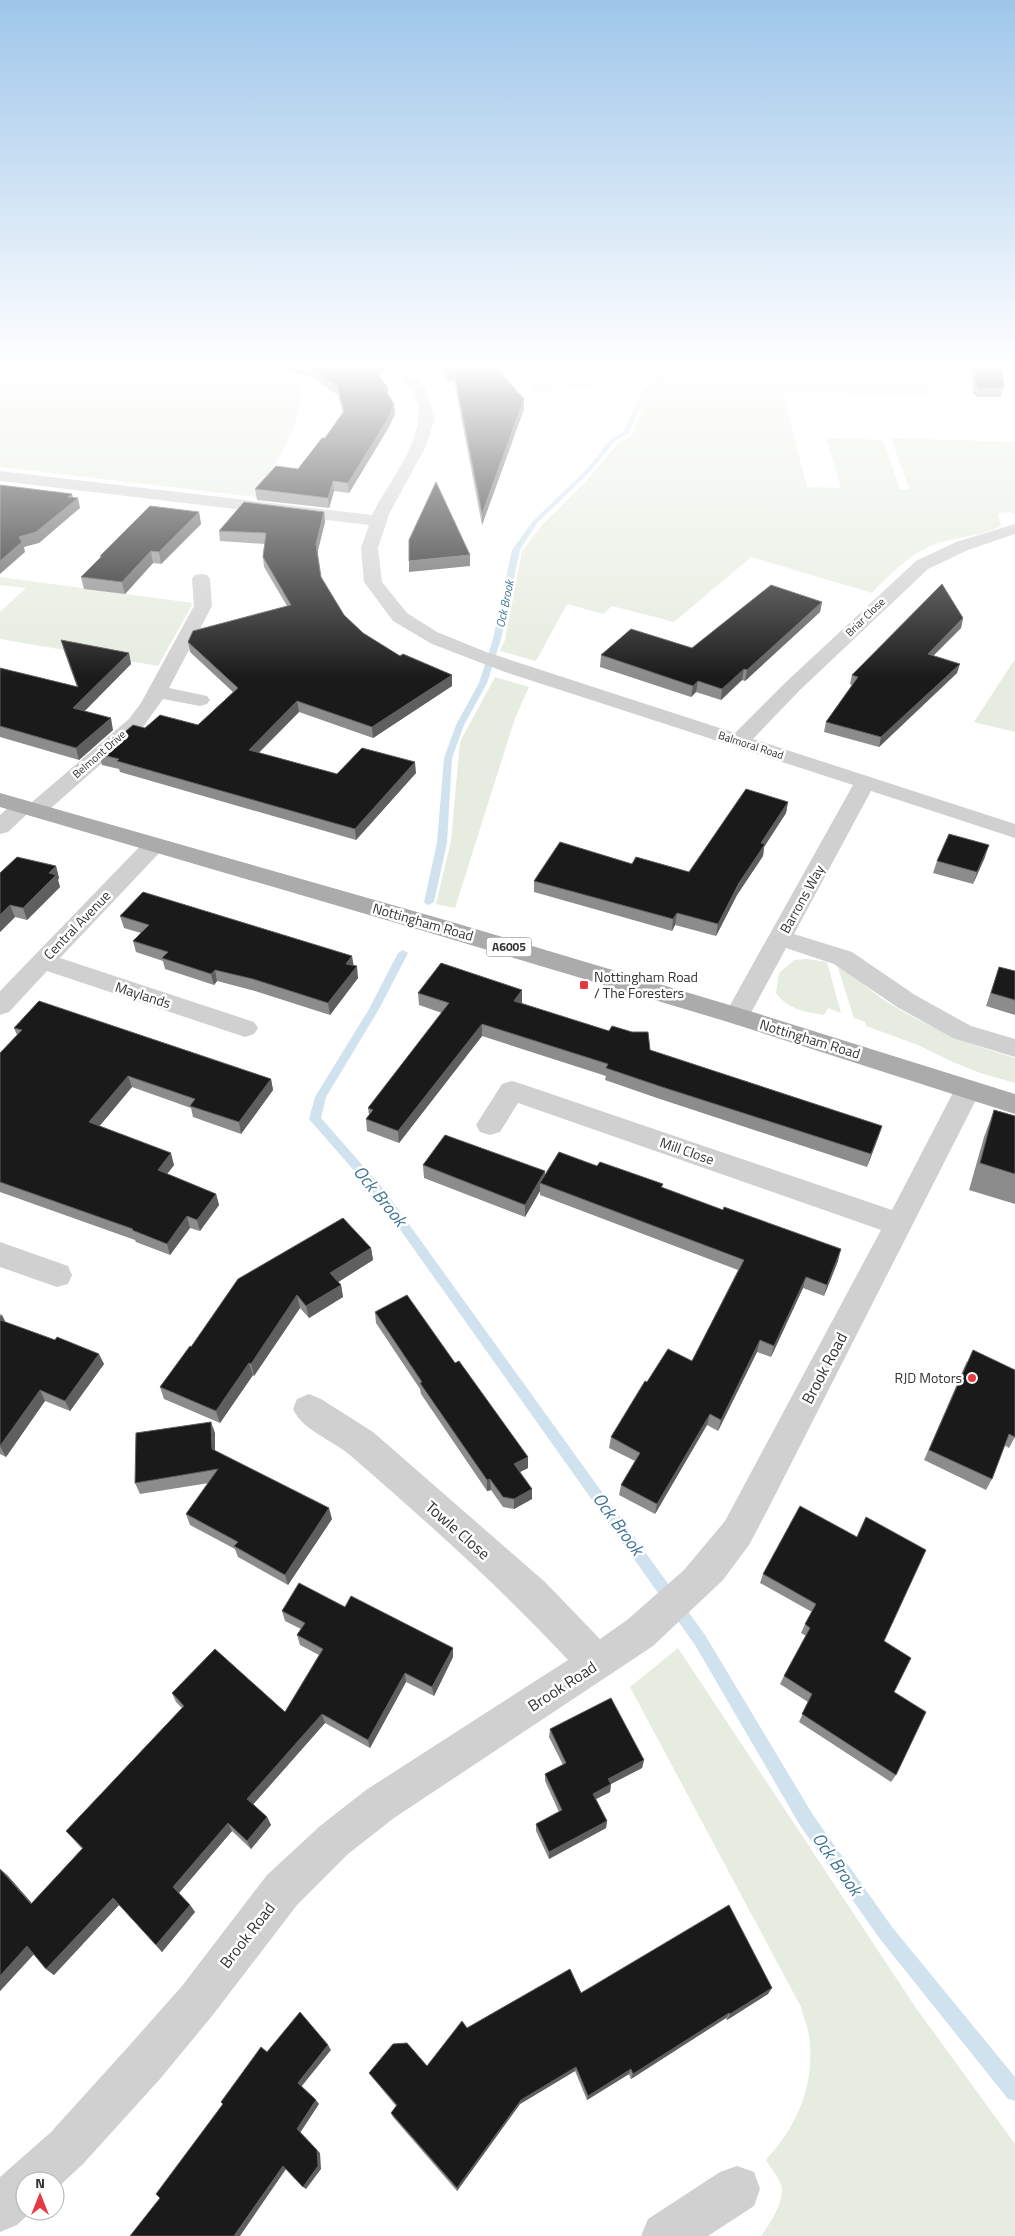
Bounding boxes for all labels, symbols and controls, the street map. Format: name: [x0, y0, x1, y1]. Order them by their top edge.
water label: Ock Brook: [490, 577, 519, 629]
street label: Briar Close: [842, 594, 889, 640]
street label: Belmont Drive: [69, 726, 130, 782]
street label: Balmoral Road: [716, 727, 786, 763]
street label: Barrons Way: [774, 860, 829, 937]
street label: Central Avenue: [38, 885, 115, 964]
street label: Nottingham Road: [370, 897, 476, 946]
road number: A6005: [486, 938, 532, 956]
place label: Nottingham Road / The Foresters: [594, 966, 698, 1003]
street label: Maylands: [113, 976, 174, 1013]
marker: Nottingham Road / The Foresters: [578, 979, 590, 991]
street label: Nottingham Road: [757, 1013, 863, 1064]
street label: Mill Close: [657, 1131, 717, 1170]
water label: Ock Brook: [347, 1159, 415, 1234]
street label: Brook Road: [795, 1328, 853, 1408]
place label: RJD Motors: [895, 1367, 962, 1388]
marker: RJD Motors: [966, 1372, 978, 1384]
water label: Ock Brook: [586, 1487, 652, 1562]
street label: Towle Close: [420, 1495, 496, 1565]
street label: Brook Road: [523, 1655, 601, 1717]
water label: Ock Brook: [806, 1826, 870, 1903]
street label: Brook Road: [214, 1897, 280, 1973]
north arrow: [15, 2171, 65, 2221]
text: N: [35, 2172, 45, 2193]

